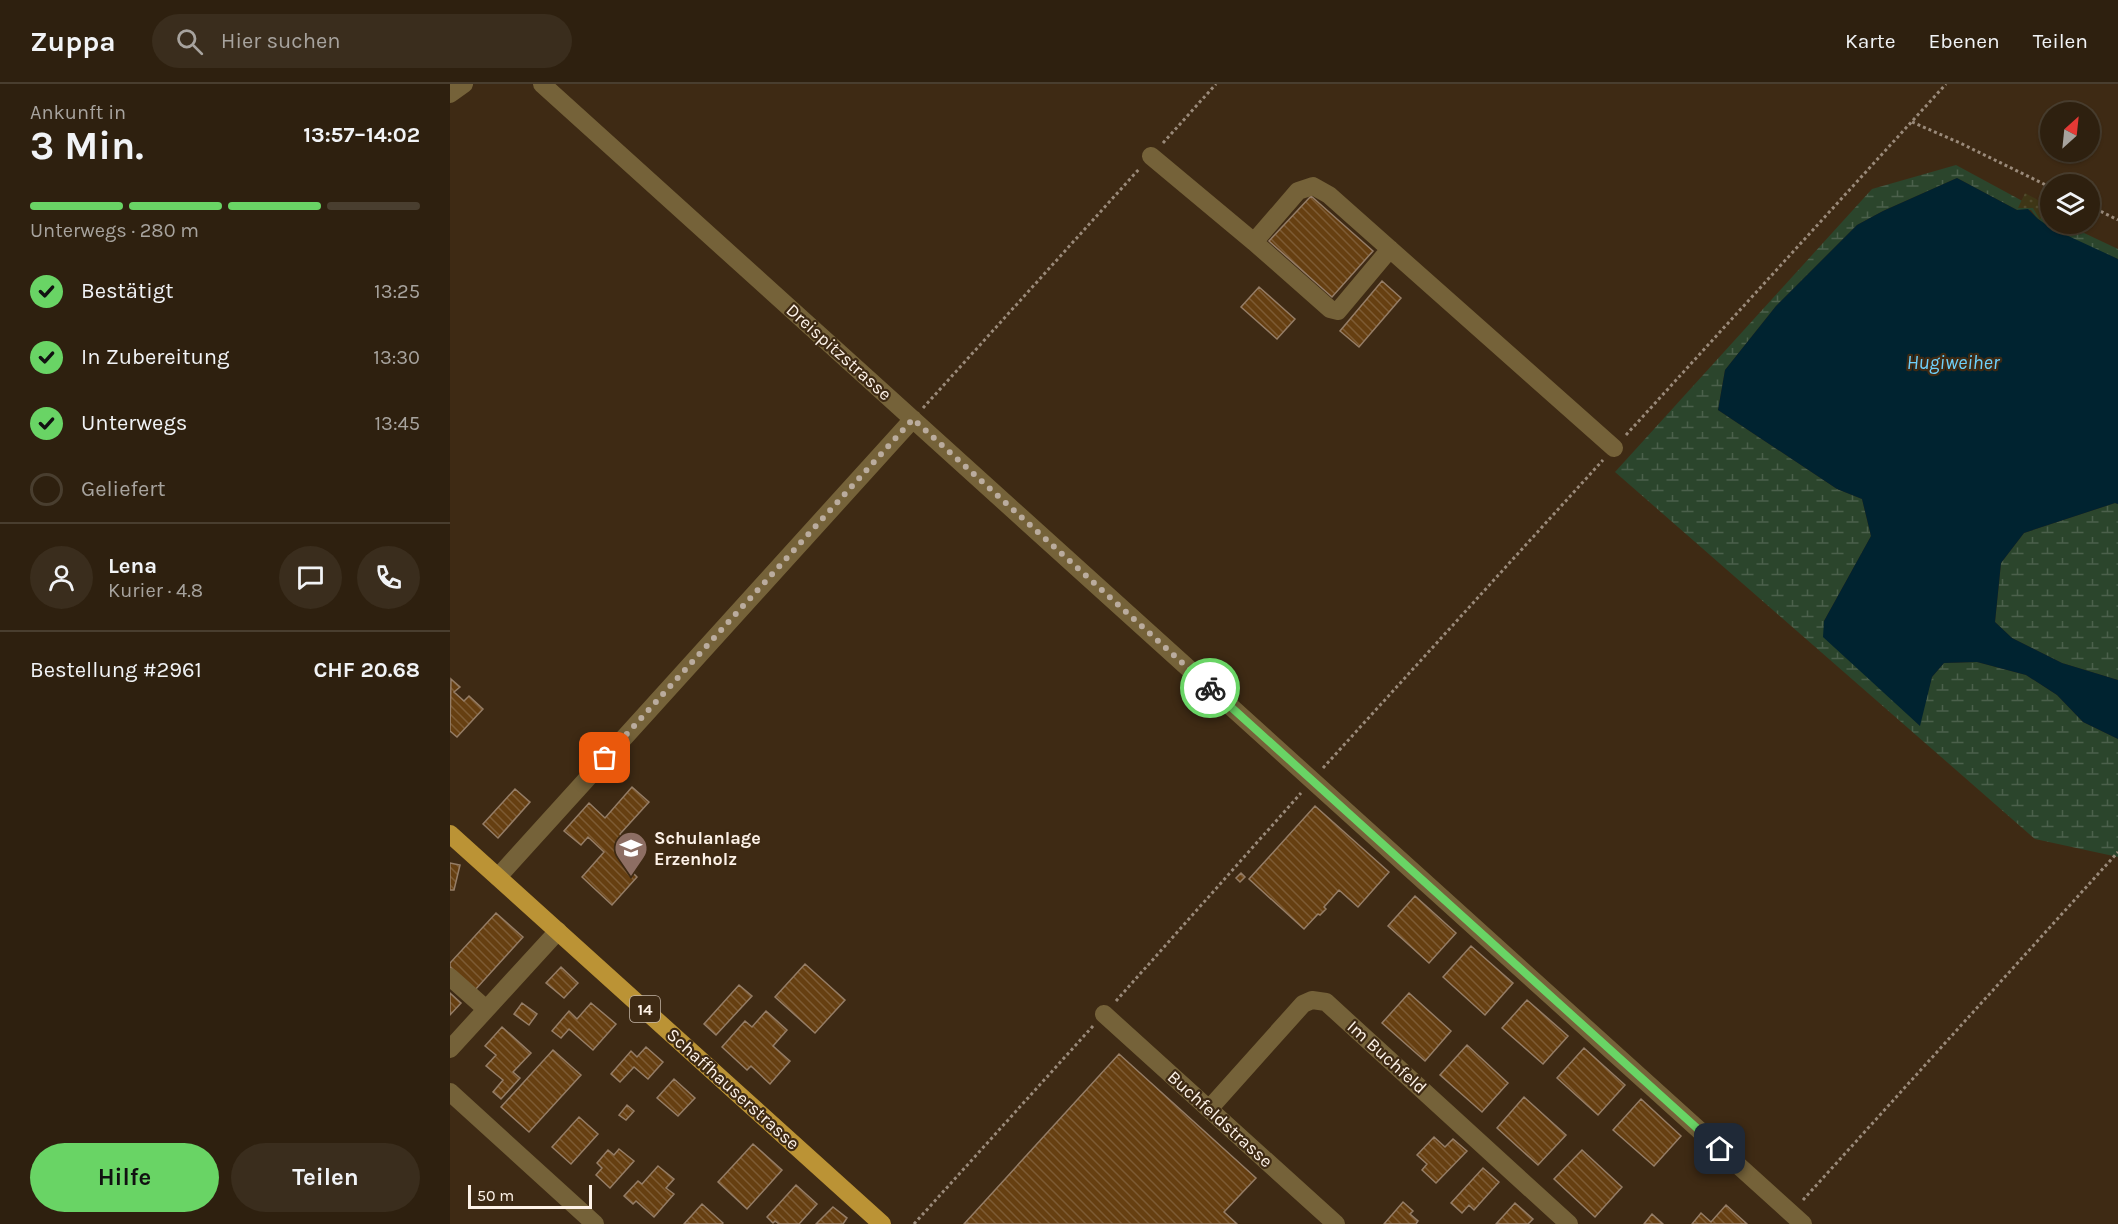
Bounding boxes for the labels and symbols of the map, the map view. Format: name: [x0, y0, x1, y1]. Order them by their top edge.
north arrow: [2040, 102, 2100, 162]
street label: Dreispitzstrasse: [782, 299, 896, 405]
water label: Hugiweiher: [1906, 351, 2001, 374]
courier: [1180, 658, 1240, 718]
pin: [579, 732, 630, 783]
place label: Schulanlage Erzenholz: [654, 827, 761, 870]
school or university icon: Schulanlage Erzenholz: [613, 830, 649, 877]
road number: 14: [630, 996, 660, 1022]
street label: Im Buchfeld: [1343, 1016, 1431, 1098]
street label: Schaffhauserstrasse: [662, 1024, 804, 1154]
street label: Buchfeldstrasse: [1163, 1066, 1277, 1172]
pin: [1694, 1123, 1745, 1174]
scale bar: [468, 1182, 592, 1210]

